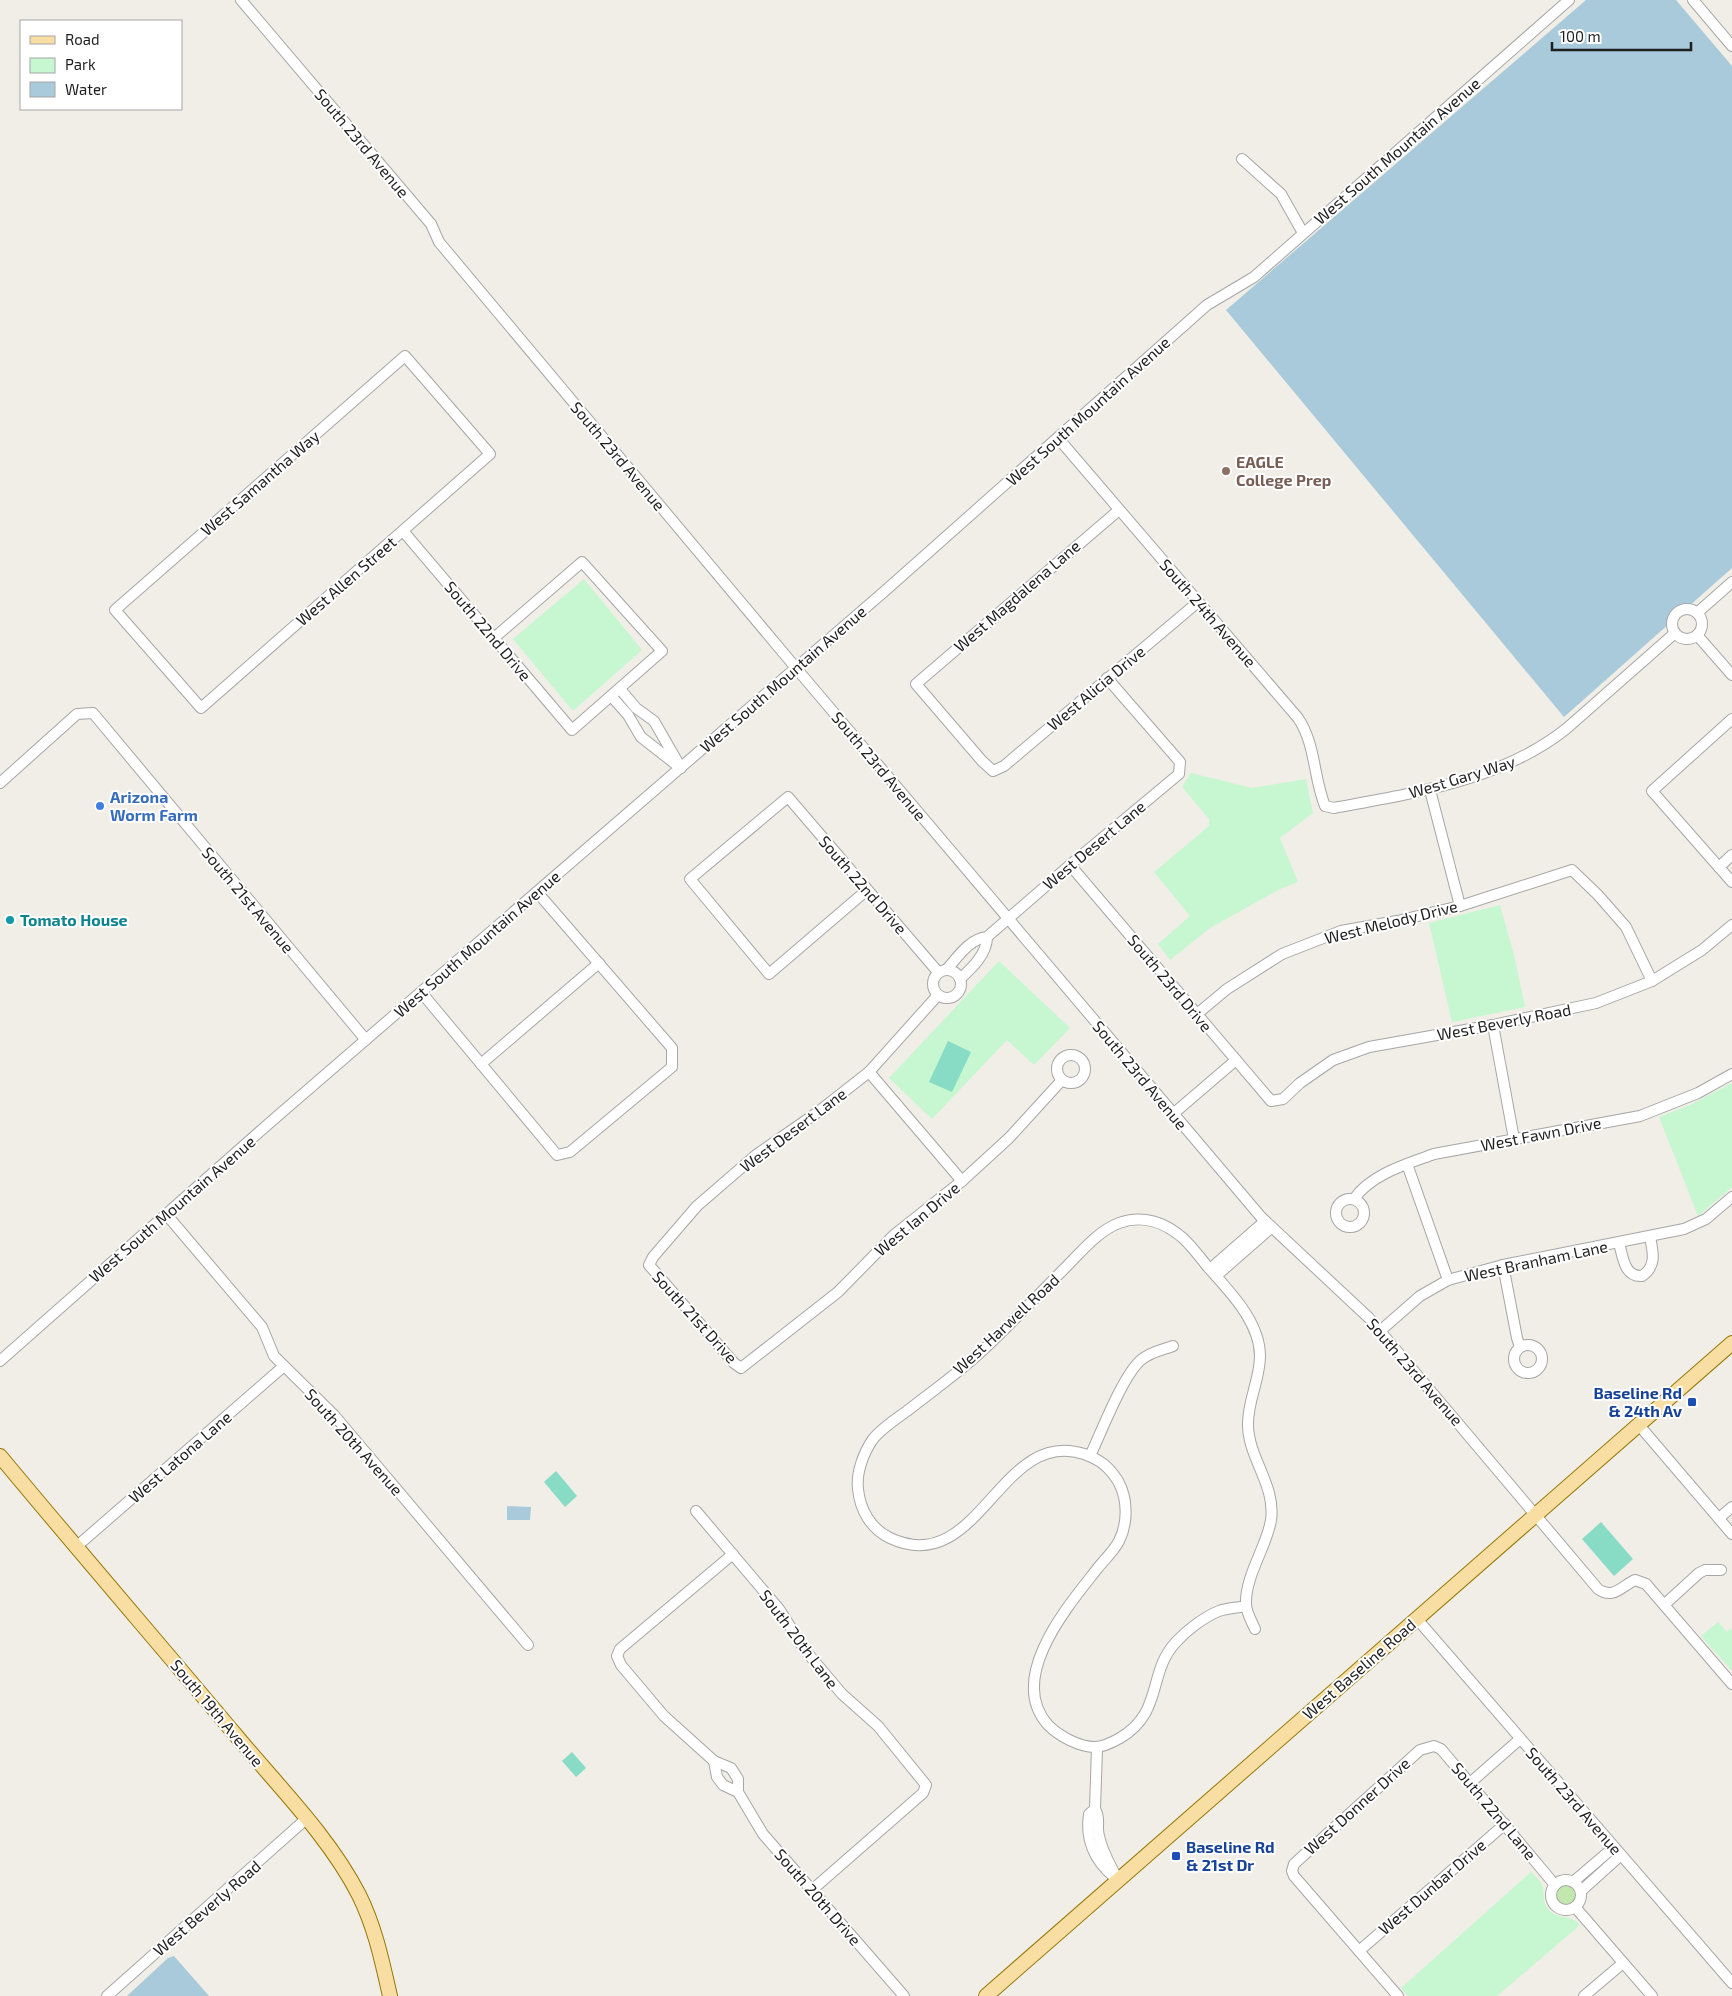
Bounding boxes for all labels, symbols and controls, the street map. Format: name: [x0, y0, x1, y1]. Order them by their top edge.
legend: [20, 20, 182, 110]
scale bar: [1552, 20, 1691, 52]
text: 100 m: [1560, 27, 1601, 45]
text: Road: [65, 30, 100, 48]
text: Park: [65, 55, 96, 73]
street label: West South Mountain Avenue: [1310, 73, 1484, 228]
text: Water: [65, 80, 107, 98]
street label: South 23rd Avenue: [311, 84, 413, 201]
street label: West South Mountain Avenue: [1002, 332, 1173, 489]
street label: South 23rd Avenue: [567, 397, 669, 514]
street label: West Samantha Way: [197, 426, 323, 539]
place label: EAGLE College Prep: [1236, 452, 1331, 489]
marker: EAGLE College Prep: [1220, 465, 1232, 477]
street label: West Allen Street: [292, 532, 400, 629]
street label: West Magdalena Lane: [950, 536, 1084, 656]
street label: South 24th Avenue: [1156, 555, 1261, 671]
street label: South 22nd Drive: [441, 577, 536, 684]
street label: West South Mountain Avenue: [696, 601, 870, 756]
street label: West Alicia Drive: [1043, 641, 1148, 734]
street label: South 23rd Avenue: [828, 707, 930, 824]
street label: West Gary Way: [1406, 751, 1518, 802]
place label: Arizona Worm Farm: [110, 787, 198, 824]
street label: West Desert Lane: [1038, 796, 1149, 893]
marker: Arizona Worm Farm: [94, 800, 106, 812]
street label: South 22nd Drive: [815, 832, 911, 938]
street label: South 21st Avenue: [199, 843, 298, 957]
street label: West South Mountain Avenue: [390, 866, 564, 1021]
street label: West Melody Drive: [1322, 896, 1459, 947]
place label: Tomato House: [20, 910, 128, 929]
marker: Tomato House: [4, 914, 16, 926]
street label: South 23rd Drive: [1124, 930, 1217, 1035]
street label: West Beverly Road: [1435, 999, 1572, 1044]
street label: South 23rd Avenue: [1089, 1016, 1191, 1133]
street label: West Desert Lane: [736, 1083, 850, 1176]
street label: West Fawn Drive: [1479, 1113, 1603, 1155]
street label: West South Mountain Avenue: [85, 1131, 259, 1286]
street label: West Ian Drive: [870, 1178, 963, 1260]
street label: West Branham Lane: [1462, 1236, 1609, 1285]
street label: South 21st Drive: [649, 1267, 742, 1367]
street label: West Harwell Road: [949, 1269, 1063, 1378]
street label: South 23rd Avenue: [1364, 1314, 1467, 1429]
place label: Baseline Rd & 24th Av: [1593, 1383, 1682, 1420]
street label: South 20th Avenue: [301, 1384, 407, 1499]
marker: Baseline Rd & 24th Av: [1686, 1396, 1698, 1408]
street label: West Latona Lane: [124, 1407, 235, 1506]
street label: South 20th Lane: [756, 1586, 843, 1692]
street label: West Baseline Road: [1298, 1614, 1419, 1723]
street label: South 19th Avenue: [167, 1655, 268, 1770]
street label: South 23rd Avenue: [1523, 1743, 1626, 1858]
street label: West Donner Drive: [1300, 1753, 1413, 1858]
street label: South 22nd Lane: [1448, 1758, 1541, 1863]
street label: West Dunbar Drive: [1374, 1835, 1489, 1938]
place label: Baseline Rd & 21st Dr: [1186, 1837, 1275, 1874]
street label: South 20th Drive: [771, 1845, 865, 1949]
marker: Baseline Rd & 21st Dr: [1170, 1850, 1182, 1862]
street label: West Beverly Road: [149, 1856, 264, 1959]

